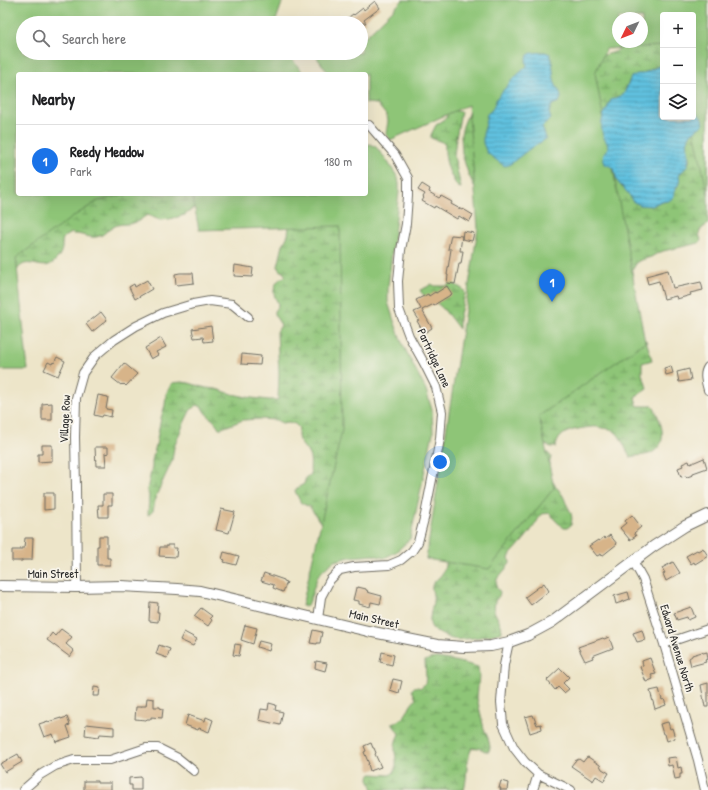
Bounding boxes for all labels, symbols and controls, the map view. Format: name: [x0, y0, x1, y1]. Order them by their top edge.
north arrow: [612, 12, 648, 48]
map controls: [660, 12, 696, 120]
button: +: [660, 12, 696, 48]
search box: [16, 16, 368, 60]
icon: search: [30, 27, 52, 49]
text: Search here: [62, 28, 126, 49]
button: −: [660, 48, 696, 84]
button: layers: [660, 84, 696, 120]
text: Nearby: [32, 87, 75, 110]
text: Reedy Meadow: [70, 141, 144, 162]
text: 1: [43, 152, 47, 170]
text: 180 m: [324, 152, 352, 170]
text: Park: [70, 162, 92, 180]
pin: 1: [539, 269, 565, 302]
street label: Partridge Lane: [413, 325, 456, 390]
street label: Village Row: [55, 394, 74, 443]
your location: [430, 452, 450, 472]
street label: Main Street: [28, 565, 79, 582]
street label: Edward Avenue North: [656, 602, 699, 694]
street label: Main Street: [348, 605, 402, 633]

